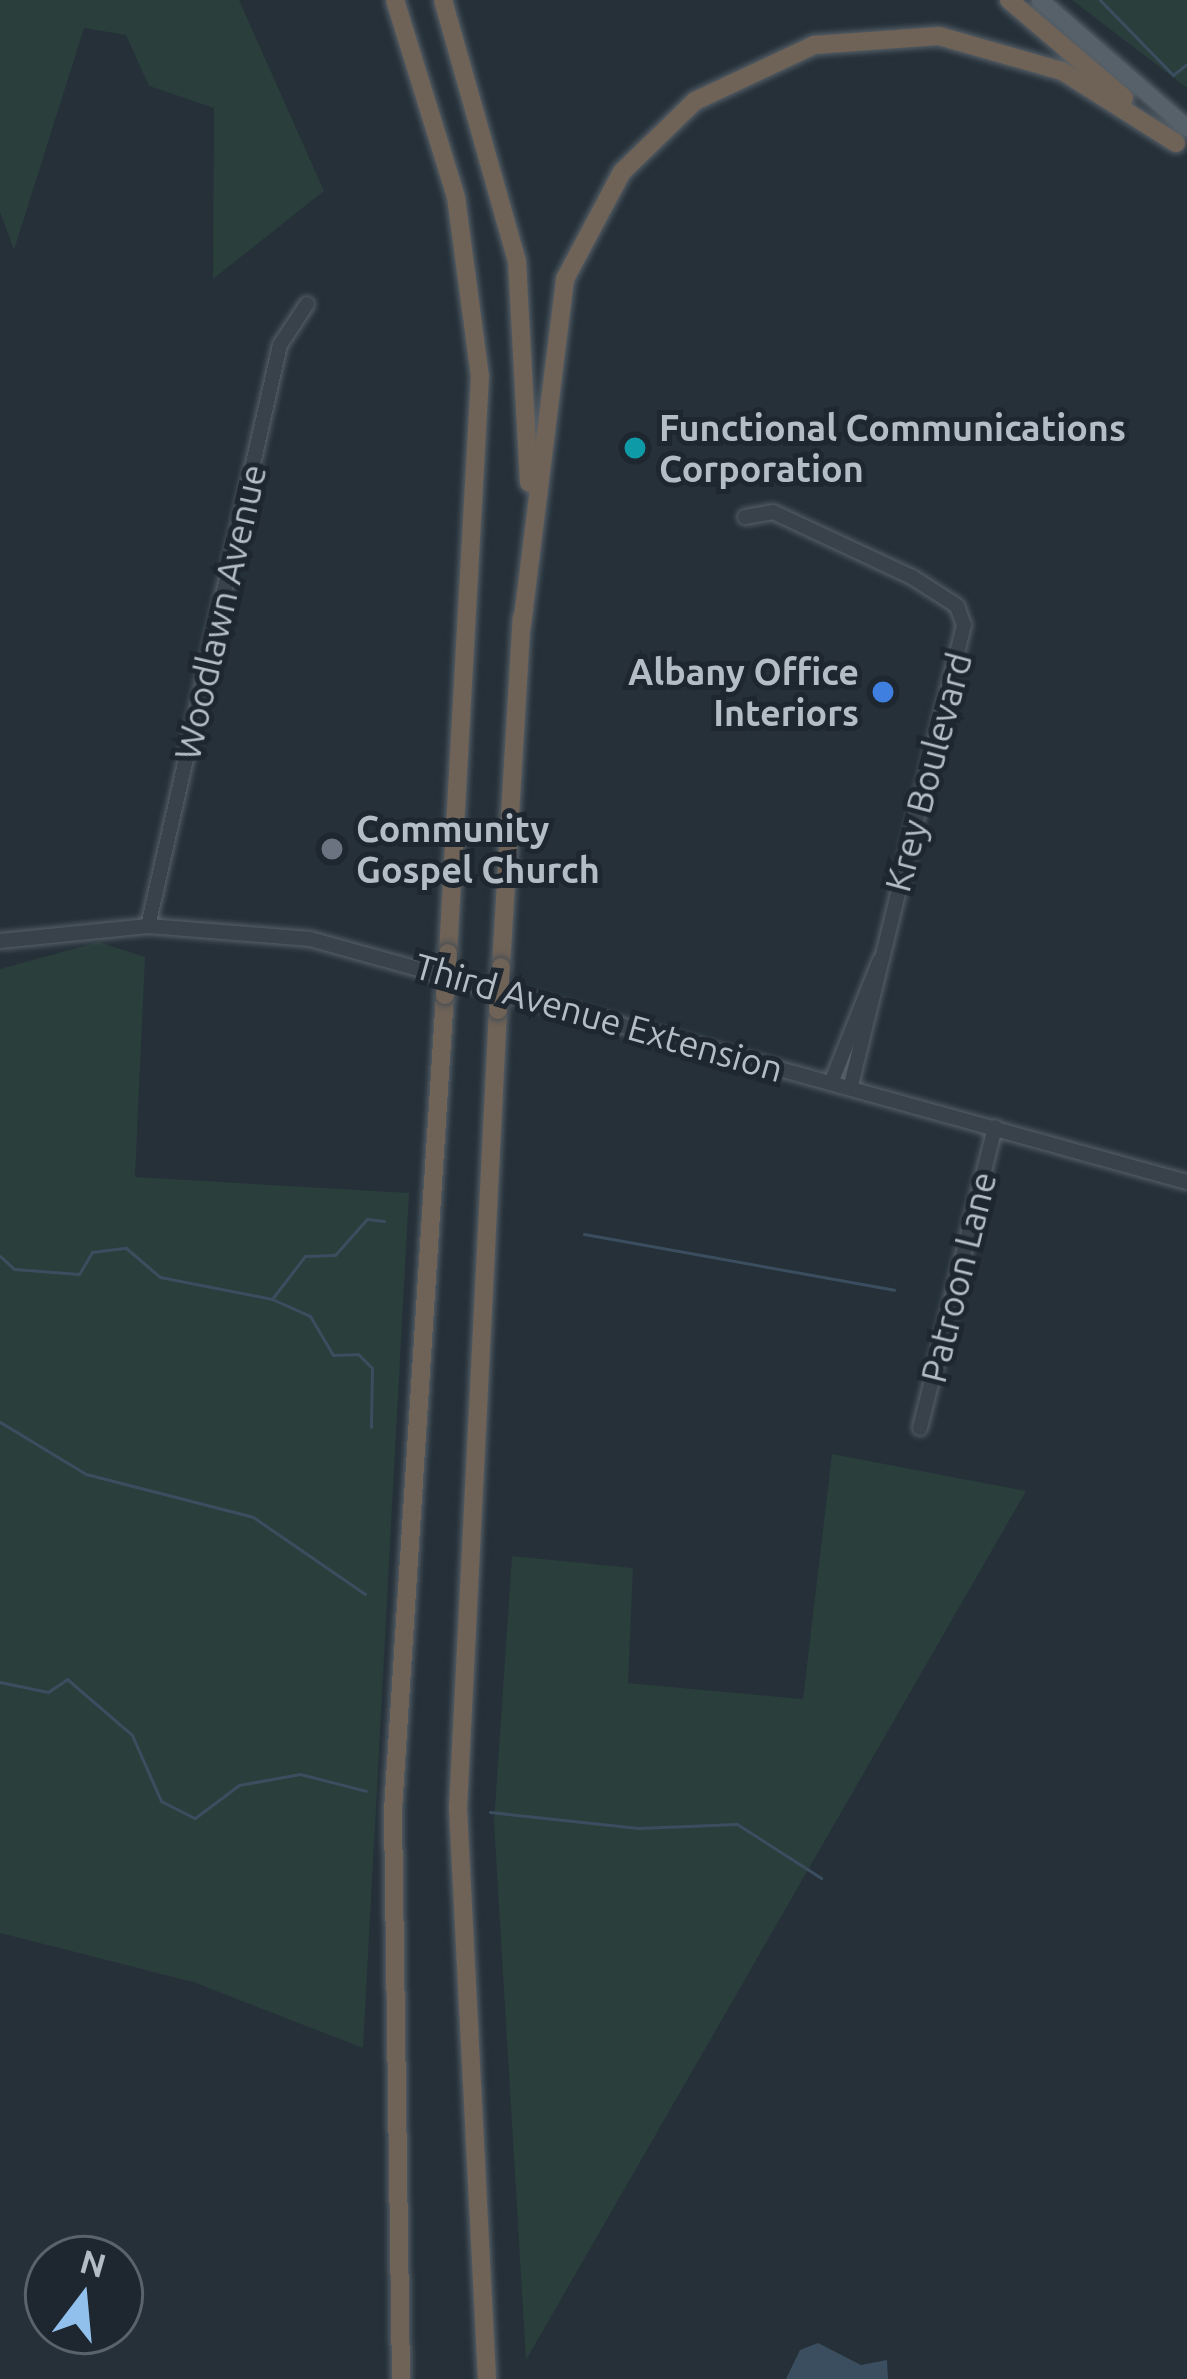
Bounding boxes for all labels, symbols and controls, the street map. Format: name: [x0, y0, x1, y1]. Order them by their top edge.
place label: Functional Communications Corporation: [659, 405, 1126, 490]
marker: Functional Communications Corporation: [622, 435, 648, 461]
street label: Woodlawn Avenue: [165, 460, 275, 764]
street label: Krey Boulevard: [875, 648, 981, 896]
place label: Albany Office Interiors: [628, 649, 859, 734]
marker: Albany Office Interiors: [870, 679, 896, 705]
place label: Community Gospel Church: [356, 806, 600, 891]
marker: Community Gospel Church: [319, 836, 345, 862]
street label: Third Avenue Extension: [410, 944, 788, 1090]
street label: Patroon Lane: [911, 1167, 1005, 1387]
north arrow: [24, 2235, 144, 2355]
text: N: [76, 2242, 110, 2284]

